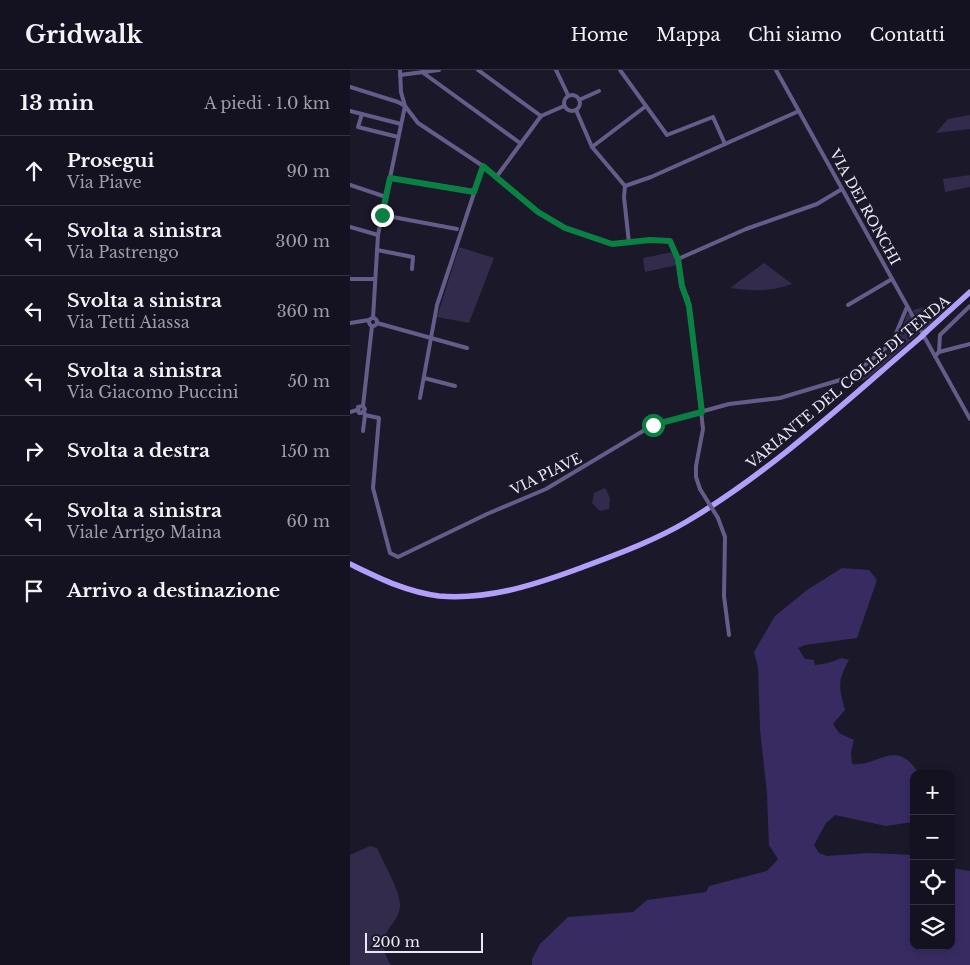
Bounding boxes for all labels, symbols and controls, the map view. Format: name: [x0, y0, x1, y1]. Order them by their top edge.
text: Gridwalk: [25, 20, 142, 49]
text: Home: [571, 24, 628, 46]
text: Mappa: [656, 24, 720, 46]
text: Chi siamo: [748, 24, 842, 46]
text: Contatti: [870, 24, 945, 46]
text: 13 min: [20, 90, 94, 116]
text: A piedi · 1.0 km: [204, 93, 330, 113]
street label: VIA DEI RONCHI: [825, 145, 904, 268]
text: Prosegui: [67, 149, 154, 172]
icon: ahead: [20, 157, 48, 185]
text: 90 m: [287, 161, 330, 181]
text: Via Piave: [67, 172, 142, 192]
route end: [371, 204, 394, 227]
text: Svolta a sinistra: [67, 219, 222, 242]
icon: left: [20, 227, 48, 255]
text: 300 m: [276, 231, 330, 251]
text: Via Pastrengo: [67, 242, 179, 262]
text: Svolta a sinistra: [67, 289, 222, 312]
street label: VARIANTE DEL COLLE DI TENDA: [742, 291, 953, 473]
icon: left: [20, 297, 48, 325]
text: 360 m: [277, 301, 330, 321]
text: Via Tetti Aiassa: [67, 312, 190, 332]
text: Svolta a sinistra: [67, 359, 222, 382]
icon: left: [20, 367, 48, 395]
text: 50 m: [288, 371, 330, 391]
text: Via Giacomo Puccini: [67, 382, 238, 402]
route start: [642, 414, 665, 437]
icon: right: [20, 437, 48, 465]
text: Svolta a destra: [67, 439, 210, 462]
text: 150 m: [281, 441, 330, 461]
street label: VIA PIAVE: [506, 449, 585, 499]
text: Svolta a sinistra: [67, 499, 222, 522]
icon: left: [20, 507, 48, 535]
text: 60 m: [287, 511, 330, 531]
text: Viale Arrigo Maina: [67, 522, 221, 542]
icon: arrive: [20, 577, 48, 605]
text: Arrivo a destinazione: [67, 579, 280, 602]
map controls: [910, 770, 955, 950]
button: +: [910, 770, 955, 815]
button: −: [910, 815, 955, 860]
button: locate: [910, 860, 955, 905]
button: layers: [910, 905, 955, 950]
scale bar: [365, 930, 482, 953]
text: 200 m: [372, 933, 420, 951]

